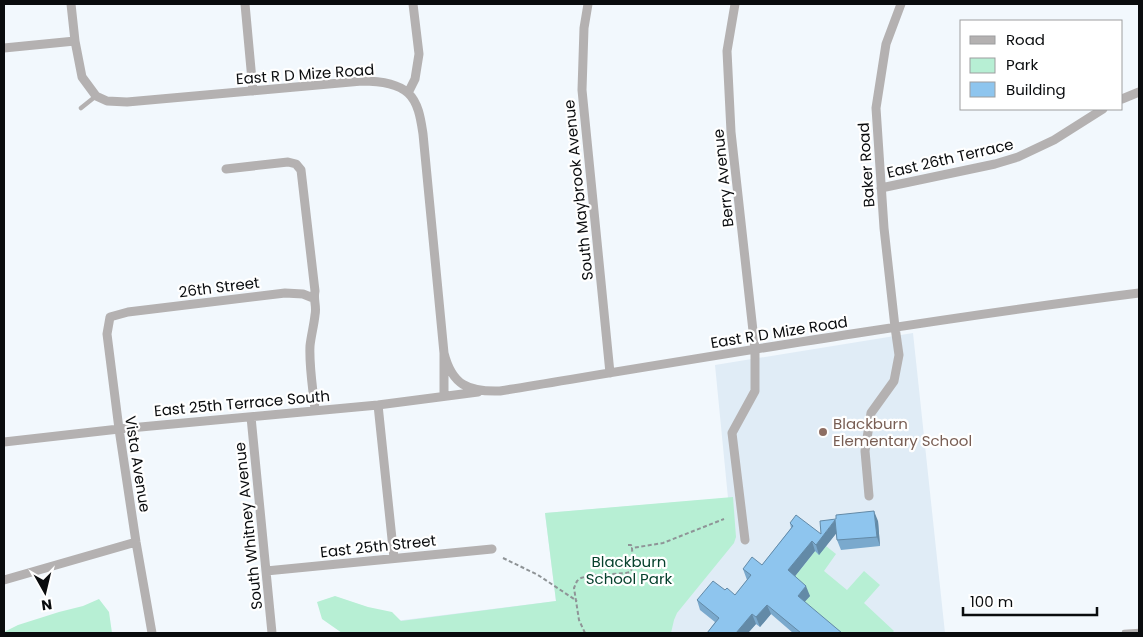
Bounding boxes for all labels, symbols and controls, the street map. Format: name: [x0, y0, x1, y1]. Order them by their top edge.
legend: [960, 20, 1123, 110]
text: Road: [1006, 29, 1045, 50]
text: Park: [1006, 54, 1038, 75]
street label: East R D Mize Road: [235, 59, 375, 89]
text: Building: [1006, 79, 1066, 100]
street label: South Maybrook Avenue: [558, 99, 598, 281]
street label: Baker Road: [853, 122, 879, 208]
street label: Berry Avenue: [707, 128, 739, 228]
street label: East 26th Terrace: [885, 133, 1015, 183]
street label: 26th Street: [177, 272, 261, 302]
street label: East R D Mize Road: [709, 311, 849, 353]
street label: East 25th Terrace South: [153, 385, 331, 421]
place label: Blackburn Elementary School: [833, 413, 972, 451]
street label: Vista Avenue: [120, 414, 156, 514]
marker: Blackburn Elementary School: [817, 426, 829, 438]
street label: South Whitney Avenue: [229, 441, 267, 611]
street label: East 25th Street: [319, 529, 437, 563]
park label: Blackburn School Park: [586, 551, 673, 589]
north arrow: [20, 567, 70, 617]
scale bar: [963, 584, 1097, 616]
text: 100 m: [970, 591, 1013, 612]
text: N: [40, 594, 53, 616]

